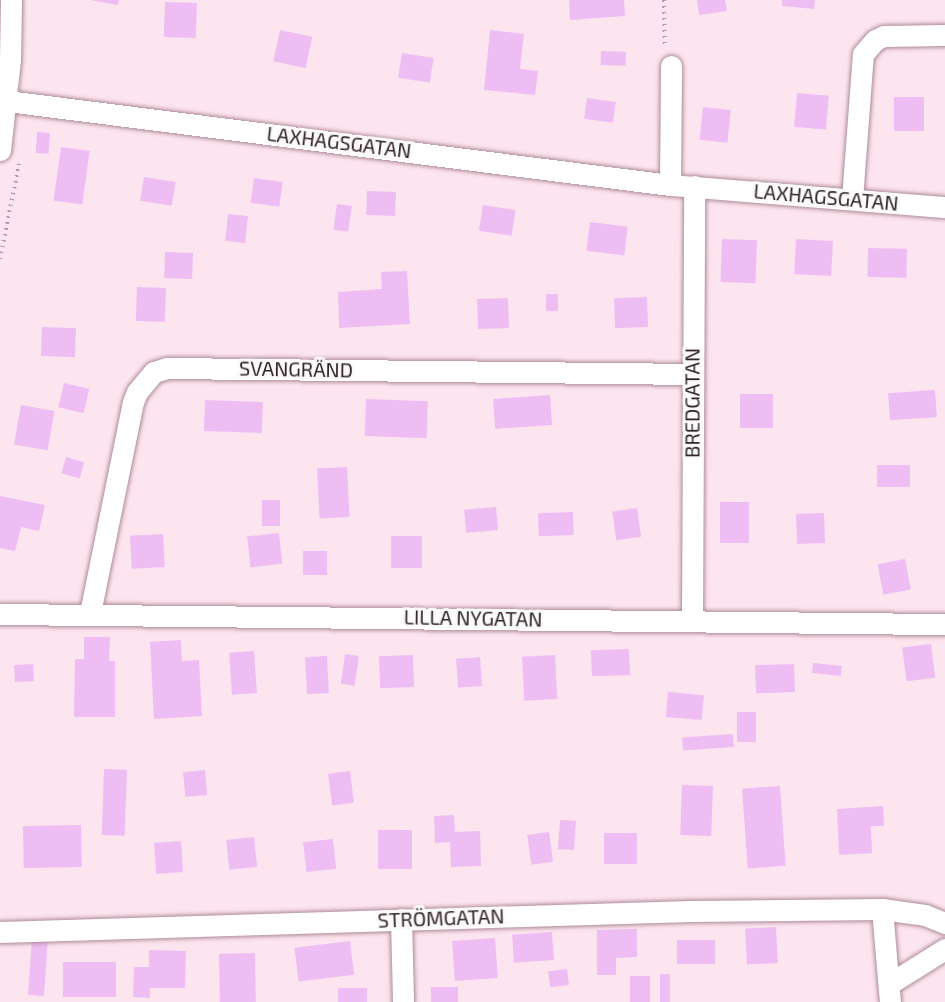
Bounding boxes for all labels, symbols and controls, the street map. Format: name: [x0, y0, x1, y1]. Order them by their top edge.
street label: LAXHAGSGATAN: [265, 121, 413, 163]
street label: LAXHAGSGATAN: [753, 179, 899, 215]
street label: BREDGATAN: [680, 348, 704, 458]
street label: SVANGRÄND: [239, 356, 353, 382]
street label: LILLA NYGATAN: [403, 605, 543, 631]
street label: STRÖMGATAN: [377, 904, 505, 932]

